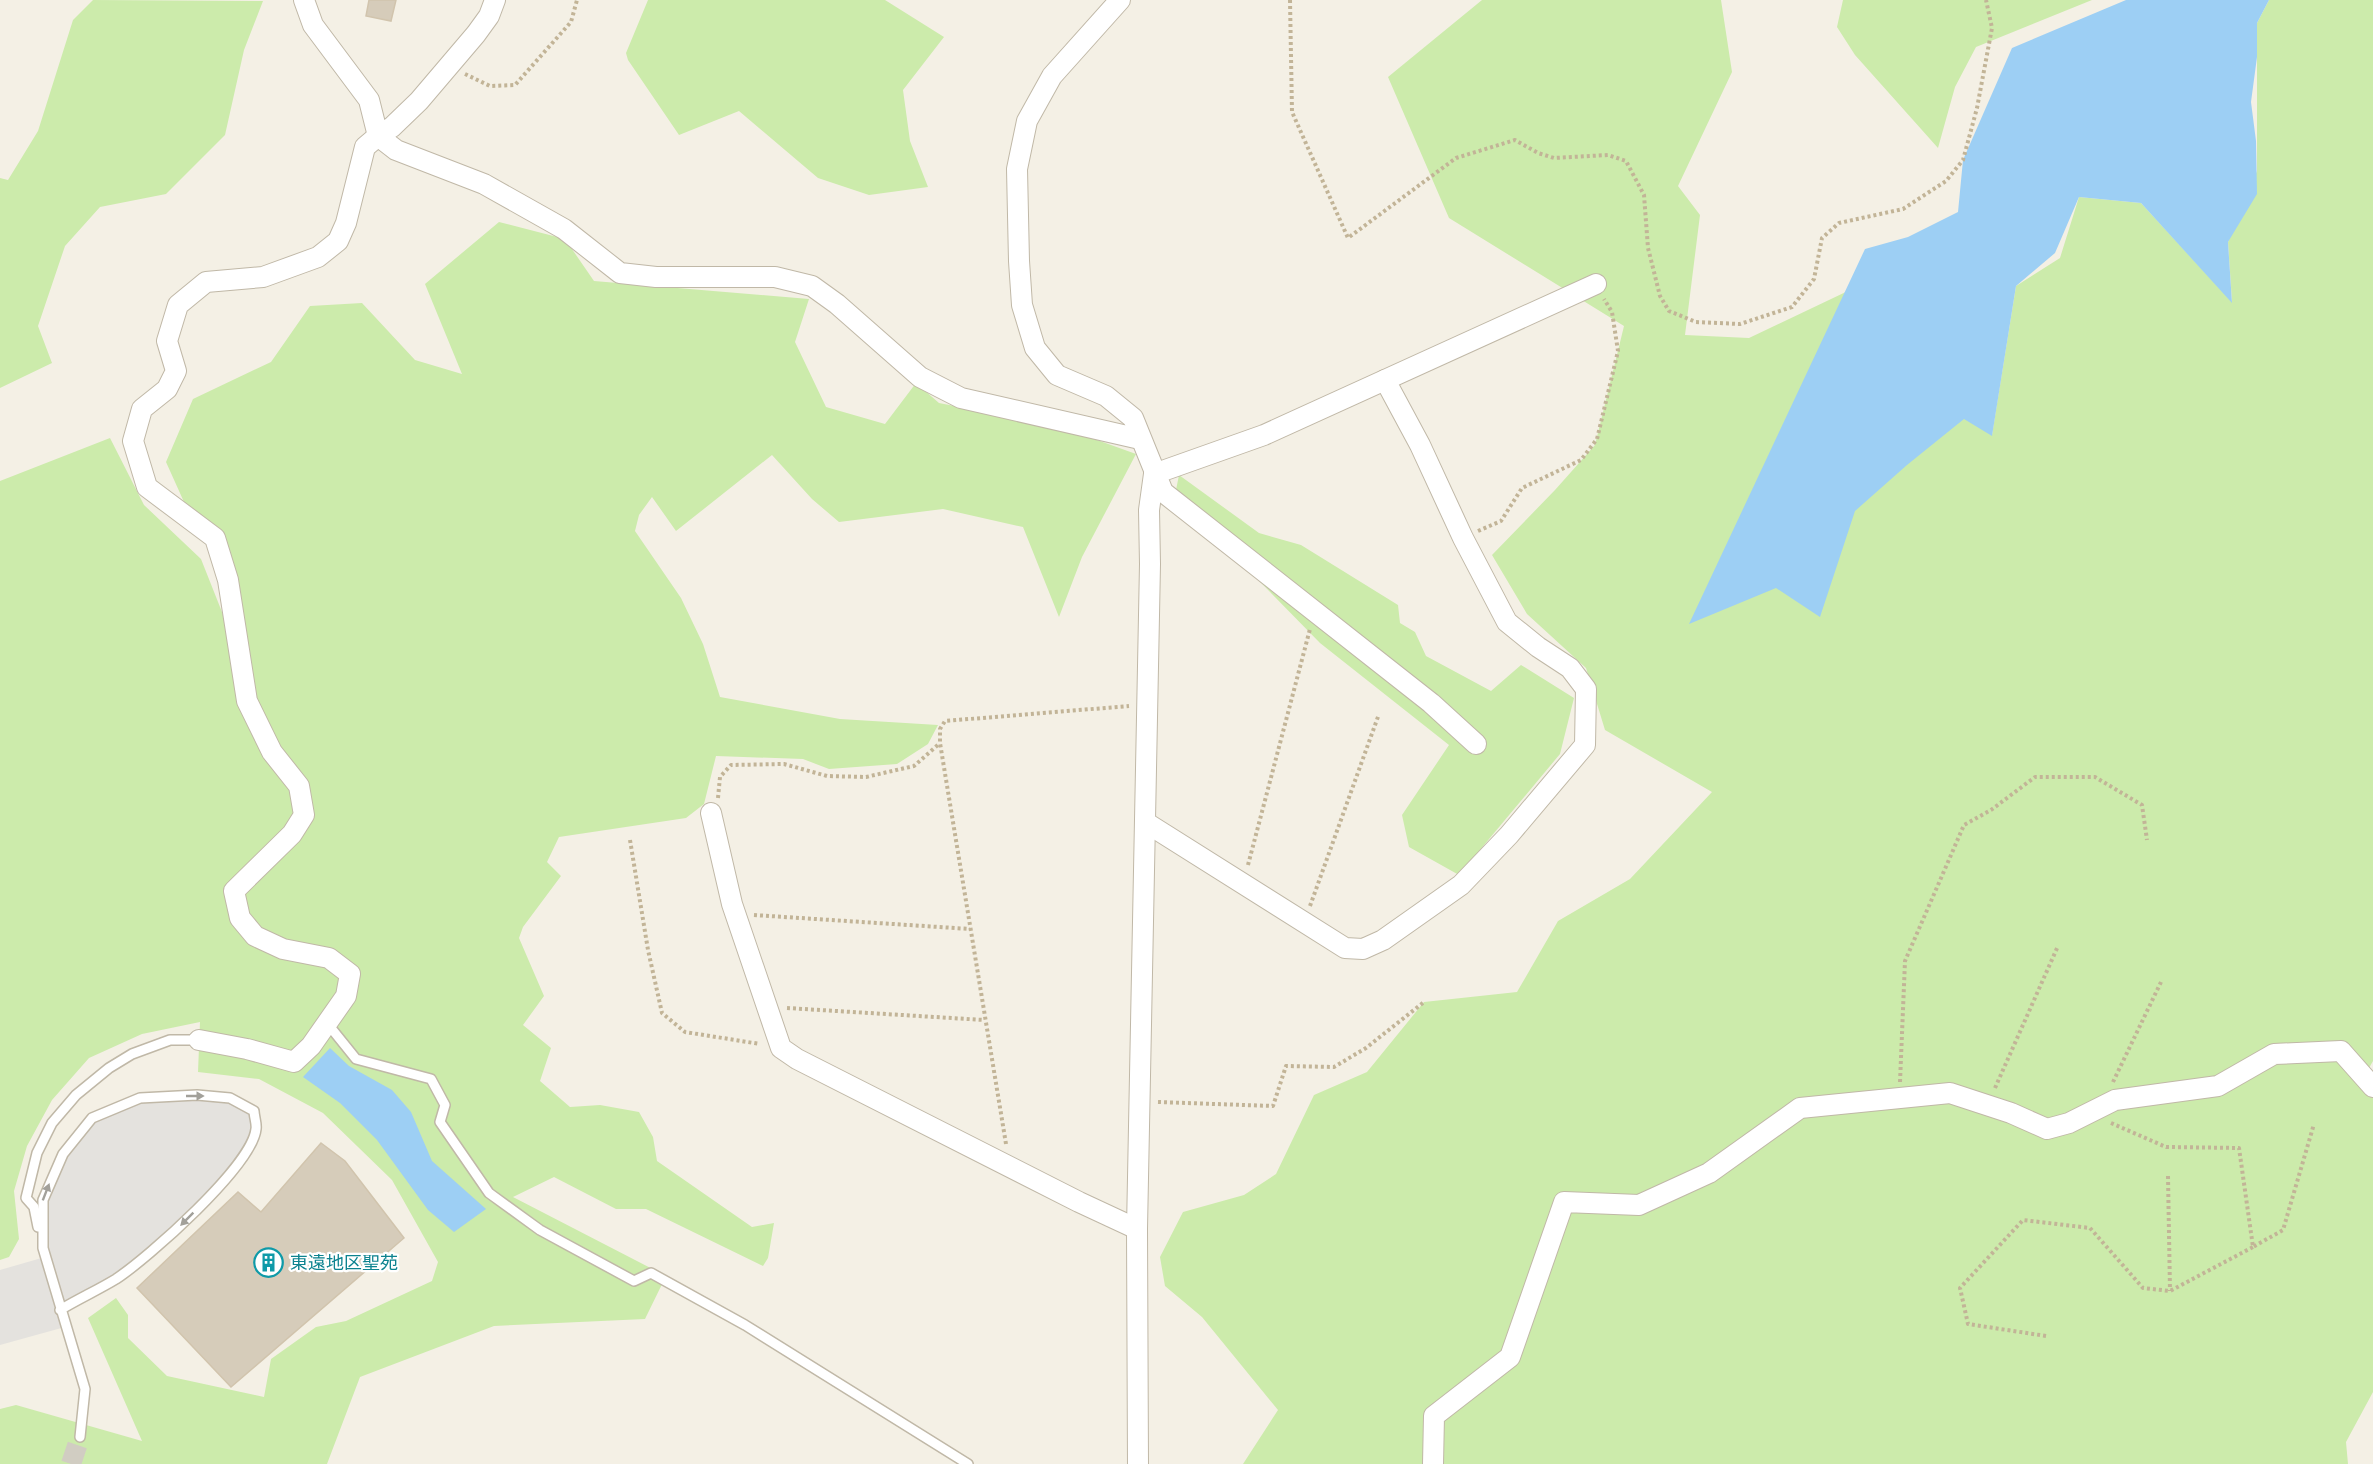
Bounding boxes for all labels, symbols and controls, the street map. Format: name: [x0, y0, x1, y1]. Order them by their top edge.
one-way arrow: [186, 1091, 205, 1101]
one-way arrow: [42, 1183, 52, 1201]
one-way arrow: [180, 1212, 194, 1226]
building icon: 東遠地区聖苑: [253, 1247, 285, 1279]
place label: 東遠地区聖苑: [290, 1251, 398, 1274]

